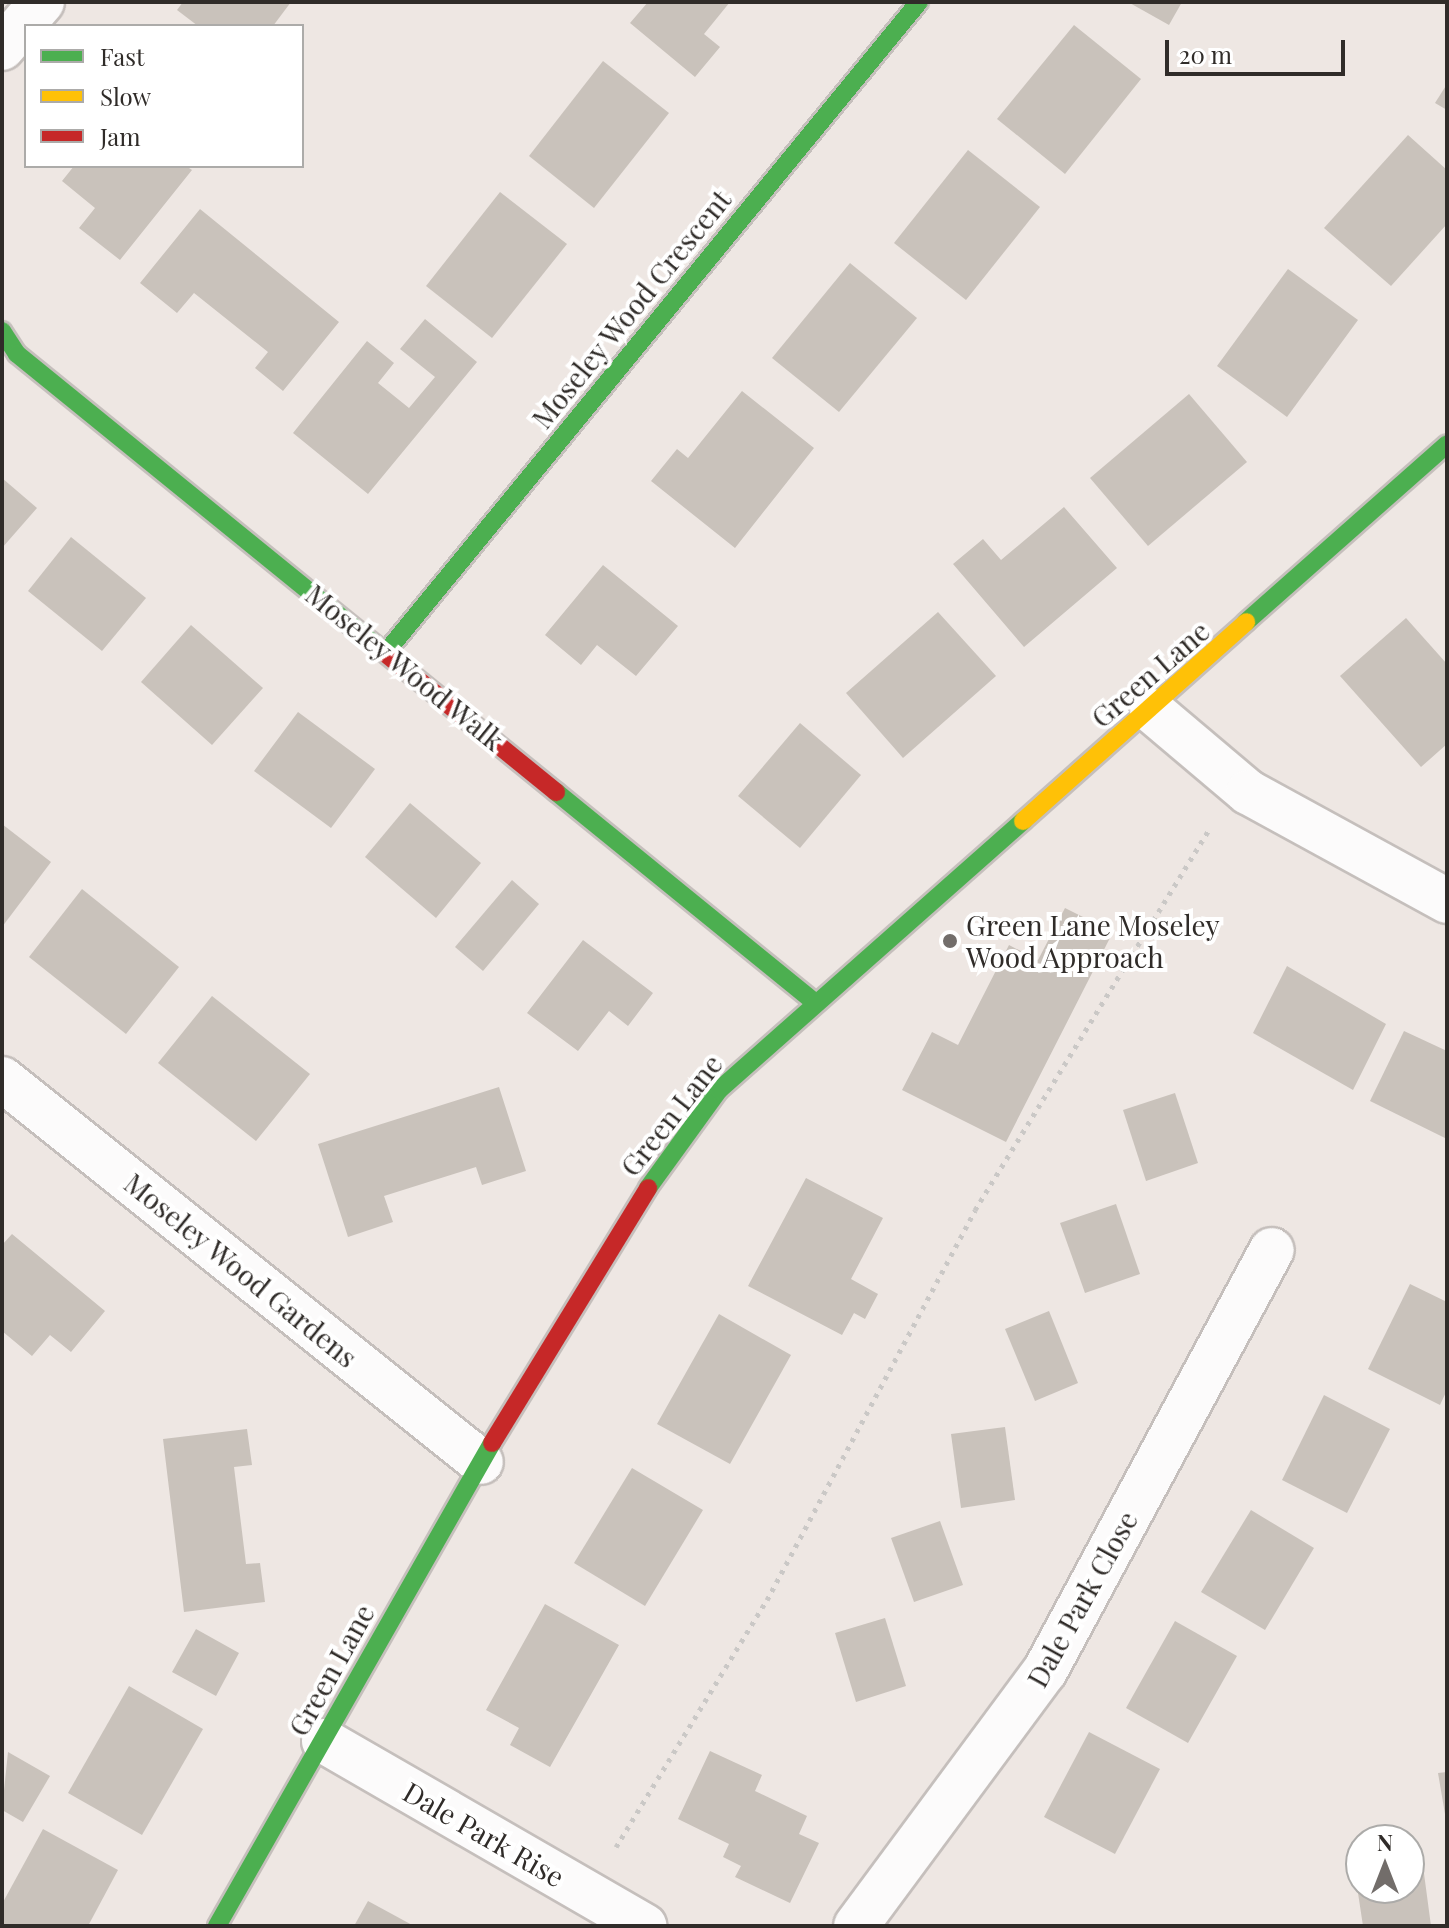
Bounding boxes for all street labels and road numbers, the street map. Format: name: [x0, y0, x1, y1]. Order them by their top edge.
street label: Moseley Wood Crescent: [524, 183, 738, 435]
street label: Moseley Wood Walk: [298, 576, 512, 758]
street label: Green Lane: [1084, 614, 1216, 734]
street label: Green Lane: [613, 1048, 729, 1182]
street label: Moseley Wood Gardens: [117, 1165, 365, 1375]
street label: Dale Park Close: [1020, 1505, 1144, 1693]
street label: Green Lane: [281, 1598, 381, 1742]
street label: Dale Park Rise: [398, 1774, 570, 1894]

